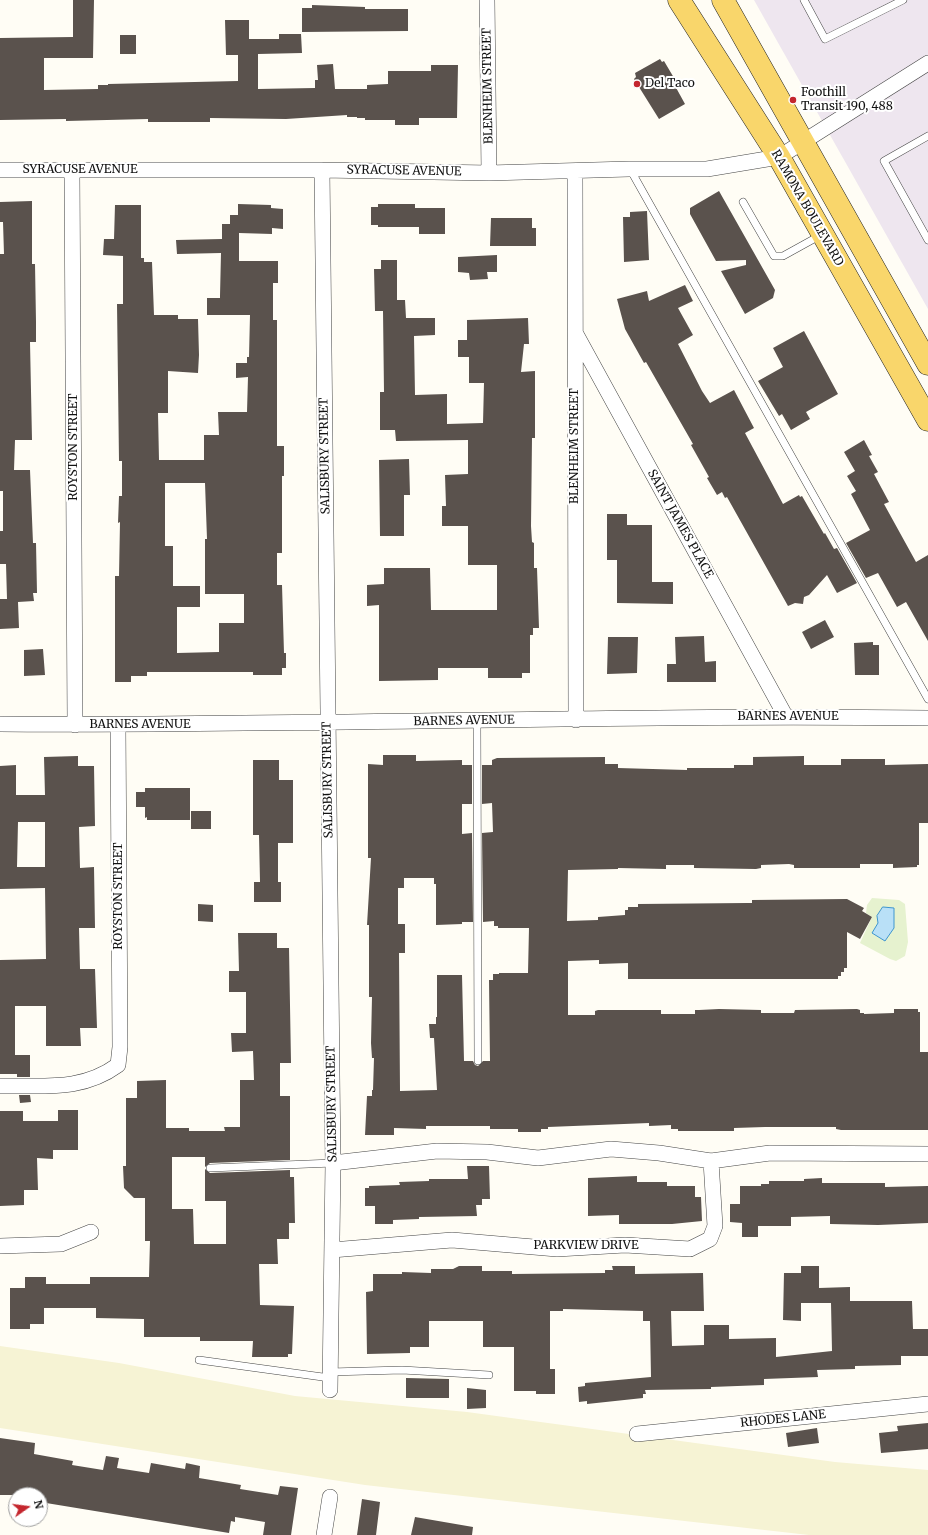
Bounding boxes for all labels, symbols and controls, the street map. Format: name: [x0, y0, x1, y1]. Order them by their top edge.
street label: BLENHEIM STREET: [480, 28, 496, 144]
place label: Del Taco: [645, 77, 695, 91]
marker: Del Taco: [632, 79, 642, 89]
place label: Foothill Transit 190, 488: [801, 86, 893, 114]
marker: Foothill Transit 190, 488: [788, 95, 798, 105]
street label: RAMONA BOULEVARD: [768, 147, 846, 269]
street label: SYRACUSE AVENUE: [23, 163, 137, 177]
street label: SYRACUSE AVENUE: [346, 163, 462, 179]
street label: BLENHEIM STREET: [568, 388, 582, 504]
street label: ROYSTON STREET: [67, 393, 81, 501]
street label: SALISBURY STREET: [317, 398, 333, 514]
street label: SAINT JAMES PLACE: [644, 467, 716, 581]
street label: BARNES AVENUE: [737, 710, 839, 724]
street label: BARNES AVENUE: [413, 713, 515, 729]
street label: BARNES AVENUE: [89, 718, 191, 732]
street label: SALISBURY STREET: [320, 722, 336, 838]
street label: ROYSTON STREET: [112, 842, 126, 950]
street label: SALISBURY STREET: [324, 1046, 340, 1162]
street label: PARKVIEW DRIVE: [533, 1239, 639, 1253]
street label: RHODES LANE: [740, 1407, 826, 1431]
north arrow: [8, 1487, 48, 1527]
text: N: [31, 1498, 47, 1510]

